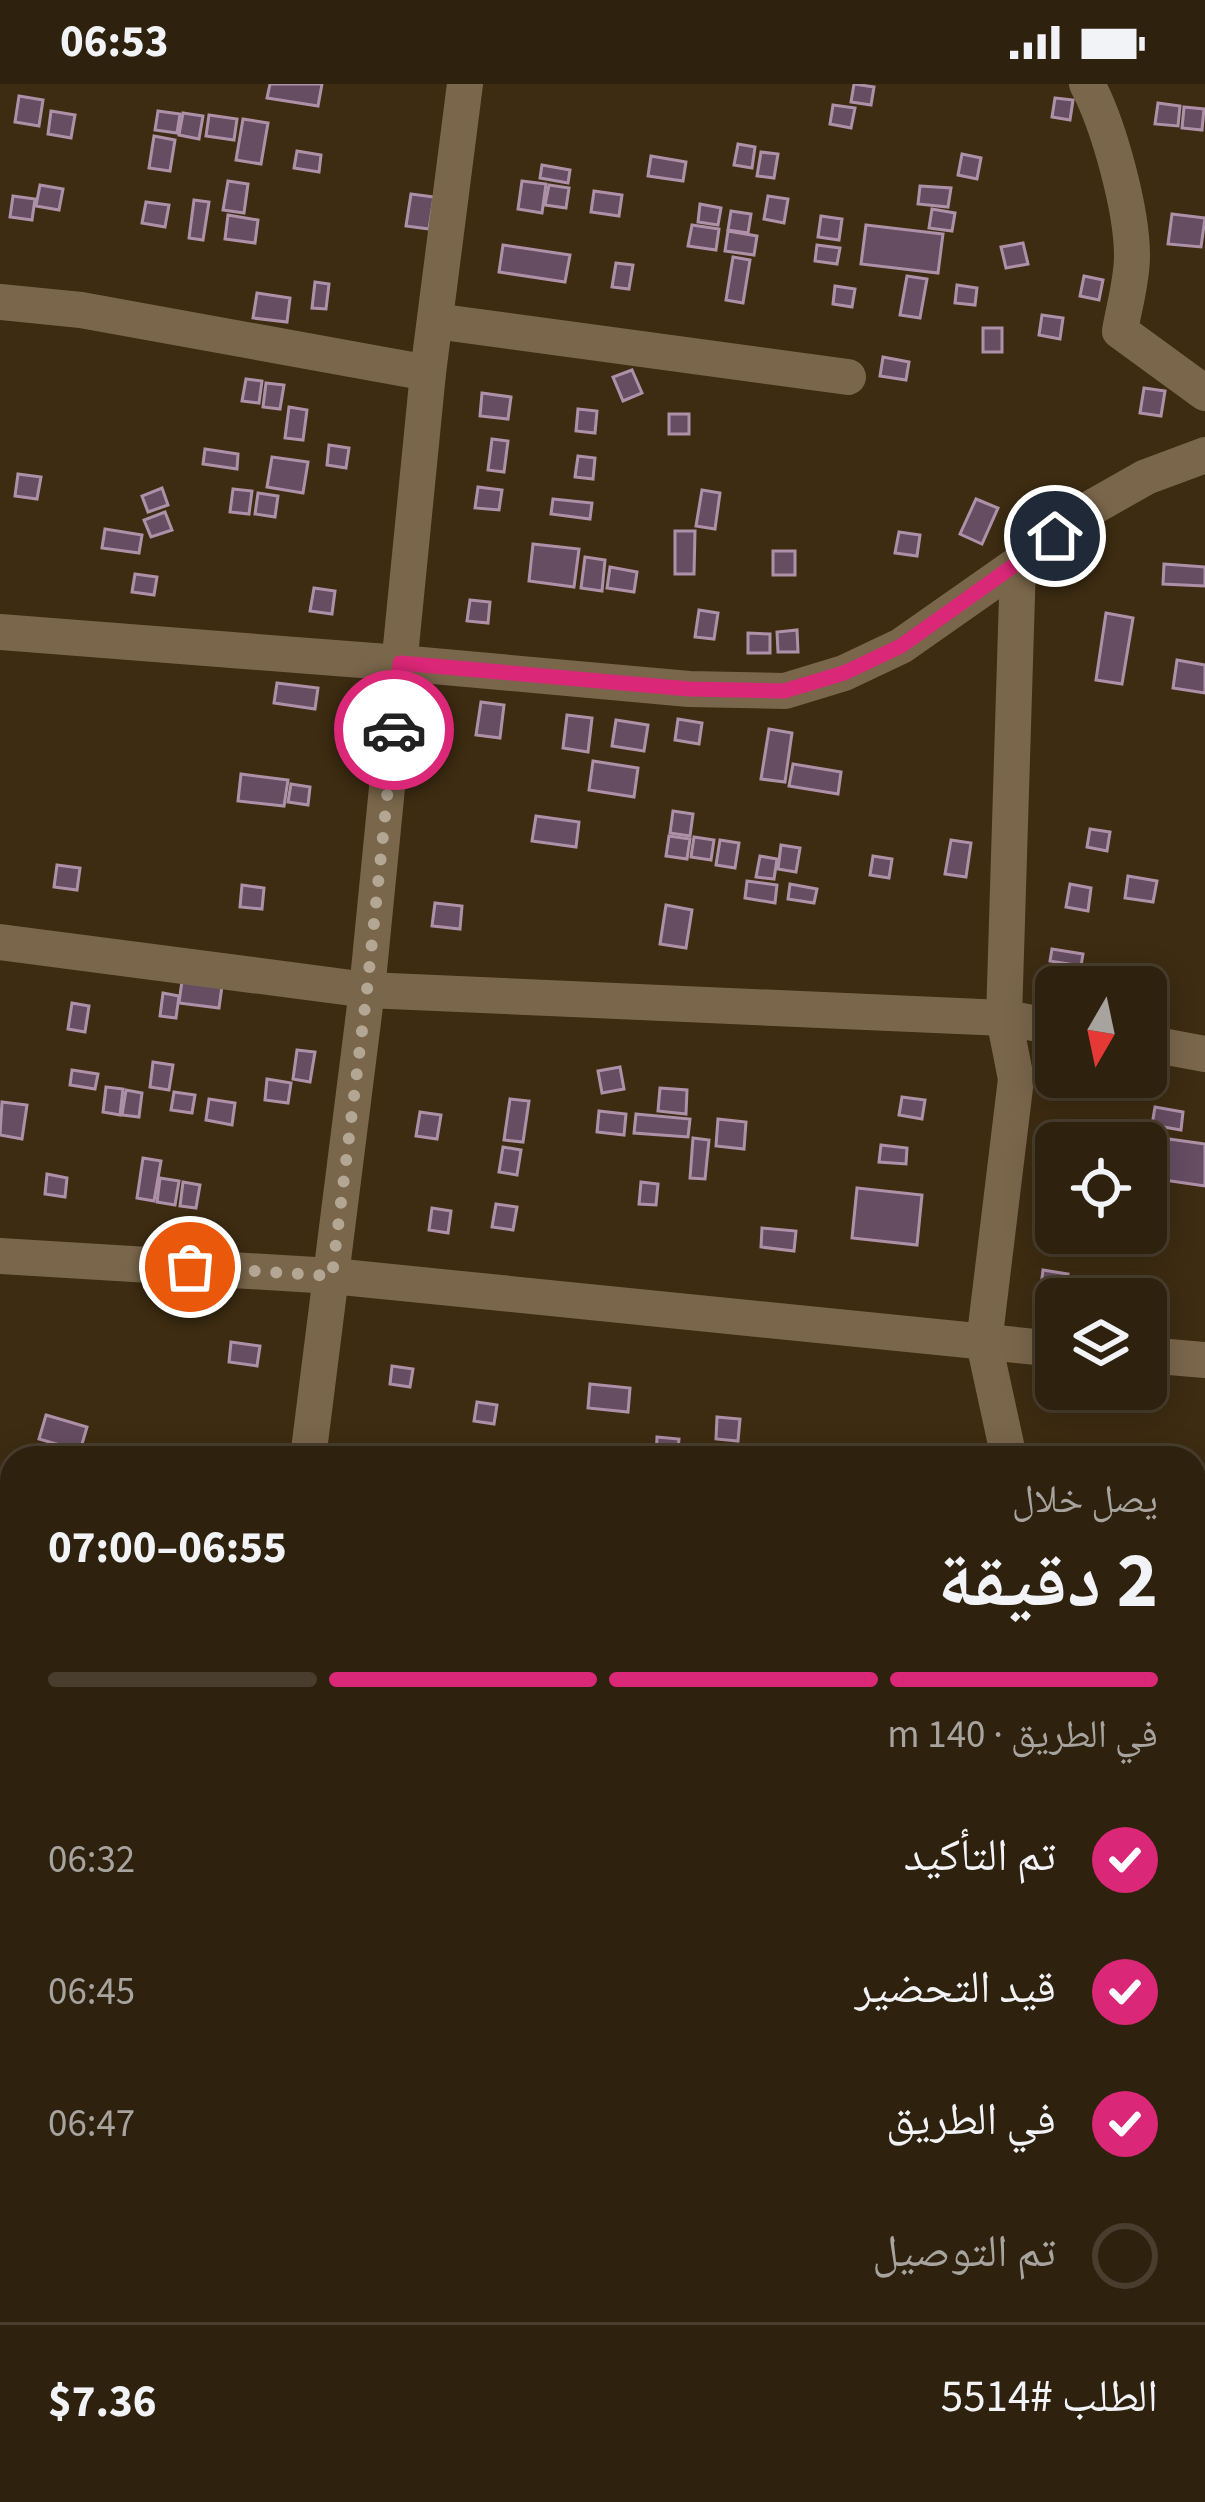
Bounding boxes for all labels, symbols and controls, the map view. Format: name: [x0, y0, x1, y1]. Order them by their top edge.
text: 06:53: [60, 10, 169, 74]
pin: [1004, 485, 1106, 587]
icon: home: [1022, 503, 1088, 569]
courier: [334, 670, 454, 790]
icon: car: [361, 697, 427, 763]
north arrow: [1035, 966, 1167, 1098]
map controls: [1035, 966, 1167, 1410]
button: locate: [1035, 1122, 1167, 1254]
pin: [139, 1216, 241, 1318]
icon: bag: [157, 1234, 223, 1300]
button: layers: [1035, 1278, 1167, 1410]
text: يصل خلال: [1012, 1472, 1158, 1528]
text: 06:55–07:00: [48, 1516, 287, 1580]
text: 2 دقيقة: [937, 1526, 1158, 1637]
text: في الطريق · 140 m: [887, 1707, 1158, 1763]
text: تم التأكيد: [904, 1824, 1056, 1888]
icon: check: [1092, 1827, 1158, 1893]
text: 06:32: [48, 1832, 135, 1888]
text: قيد التحضير: [855, 1956, 1056, 2020]
icon: check: [1092, 1959, 1158, 2025]
text: 06:45: [48, 1964, 135, 2020]
text: في الطريق: [886, 2088, 1056, 2152]
icon: check: [1092, 2091, 1158, 2157]
text: 06:47: [48, 2096, 135, 2152]
text: تم التوصيل: [872, 2220, 1056, 2284]
text: الطلب #5514: [941, 2365, 1158, 2429]
text: $7.36: [48, 2370, 157, 2434]

